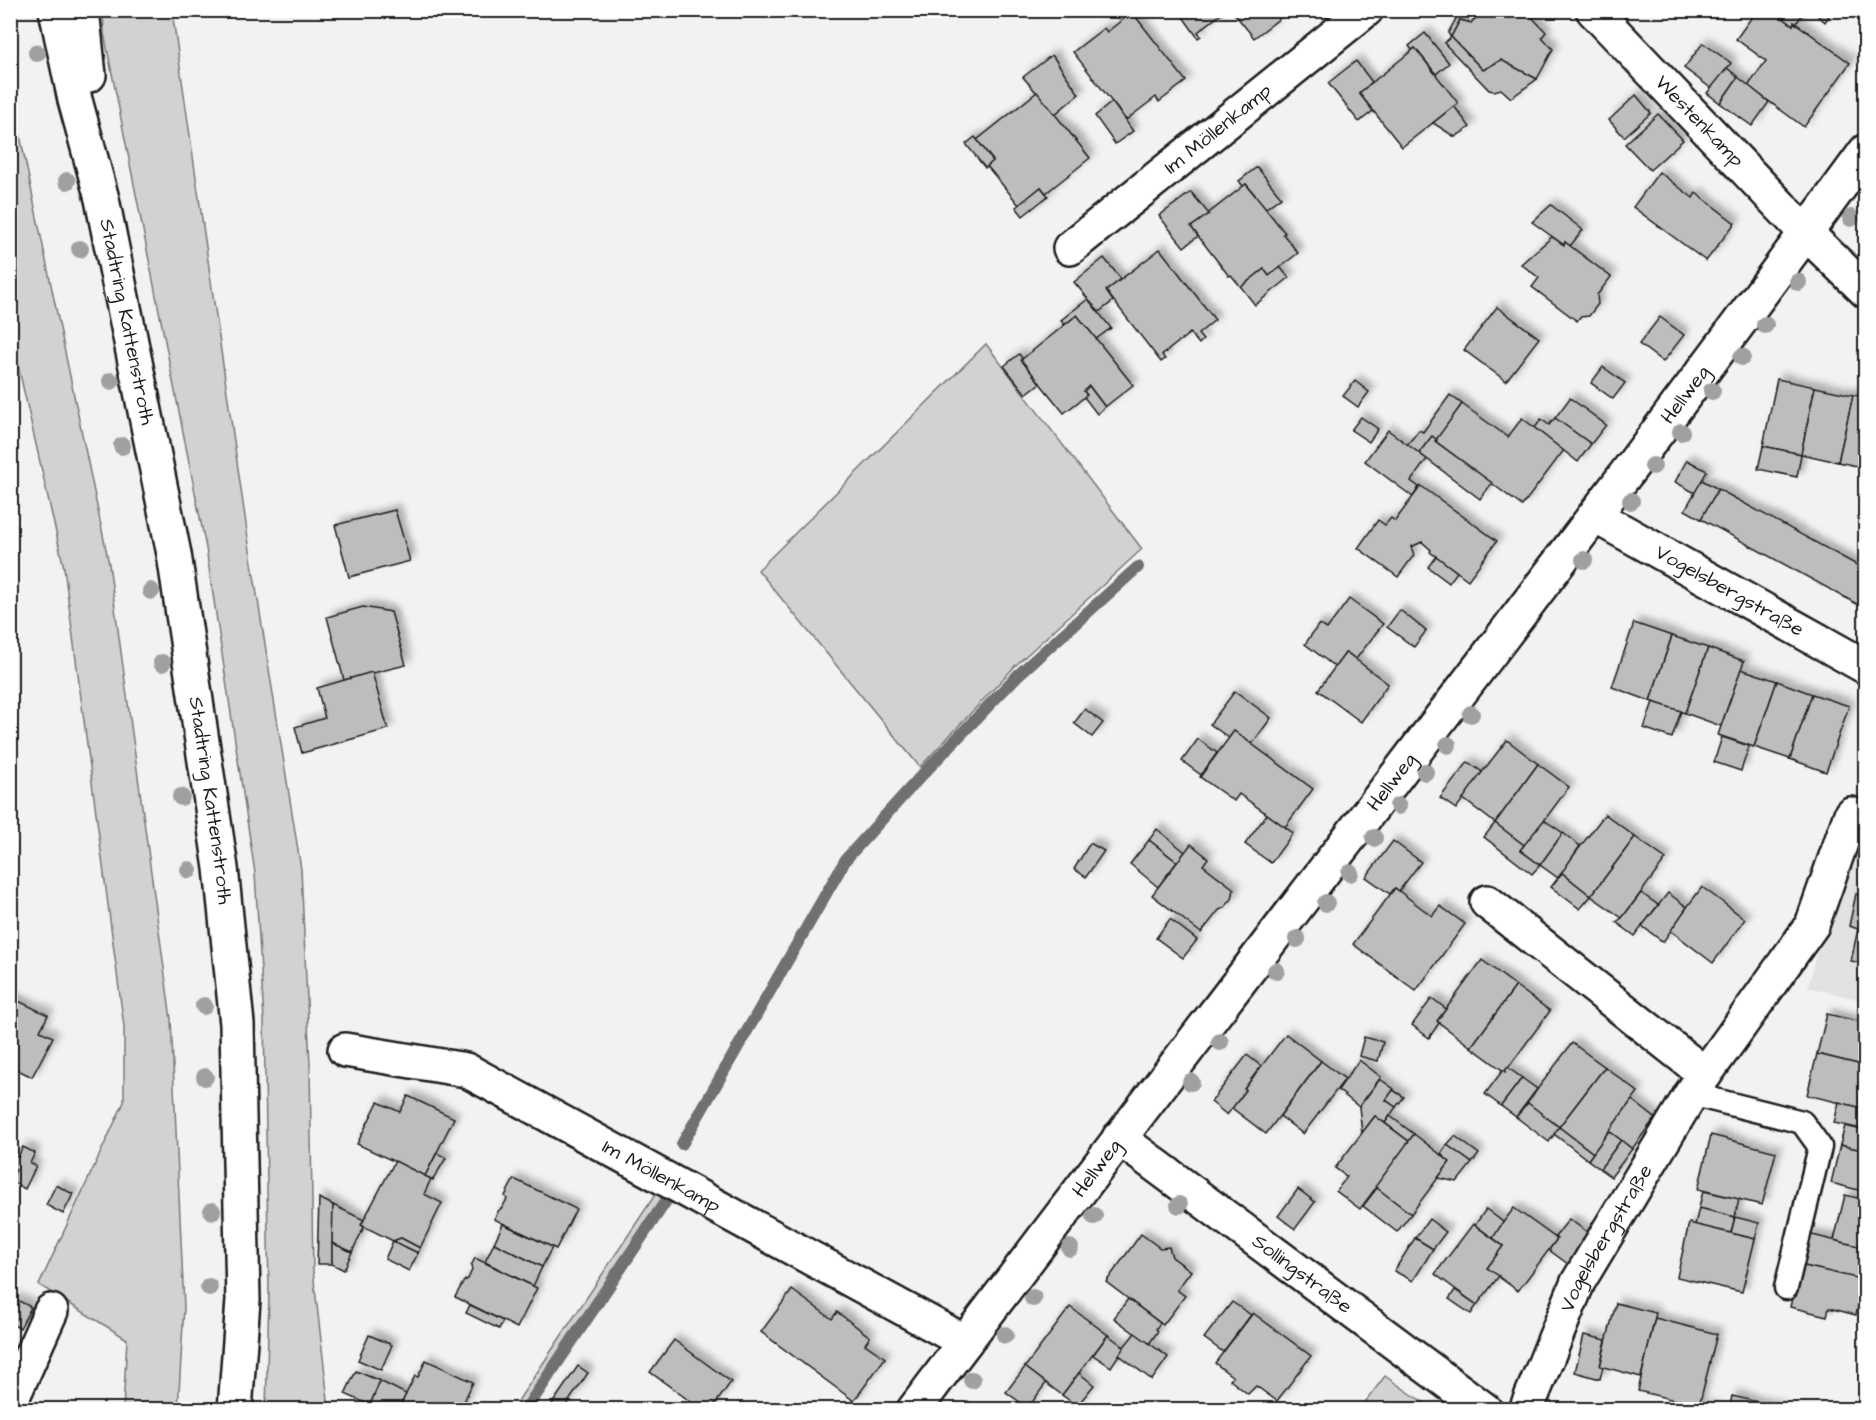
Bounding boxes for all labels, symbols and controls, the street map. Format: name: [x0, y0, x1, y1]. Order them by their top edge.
street label: Westenkamp: [1649, 69, 1750, 174]
street label: Im Möllenkamp: [1158, 77, 1278, 181]
street label: Stadtring Kattenstroth: [92, 216, 162, 428]
street label: Hellweg: [1654, 360, 1717, 430]
street label: Vogelsbergstraße: [1650, 538, 1809, 644]
street label: Stadtring Kattenstroth: [182, 695, 239, 906]
street label: Hellweg: [1360, 747, 1424, 817]
street label: Im Möllenkamp: [597, 1133, 725, 1220]
street label: Hellweg: [1066, 1133, 1129, 1203]
street label: Vogelsbergstraße: [1553, 1159, 1660, 1316]
street label: Sollingstraße: [1246, 1228, 1358, 1321]

